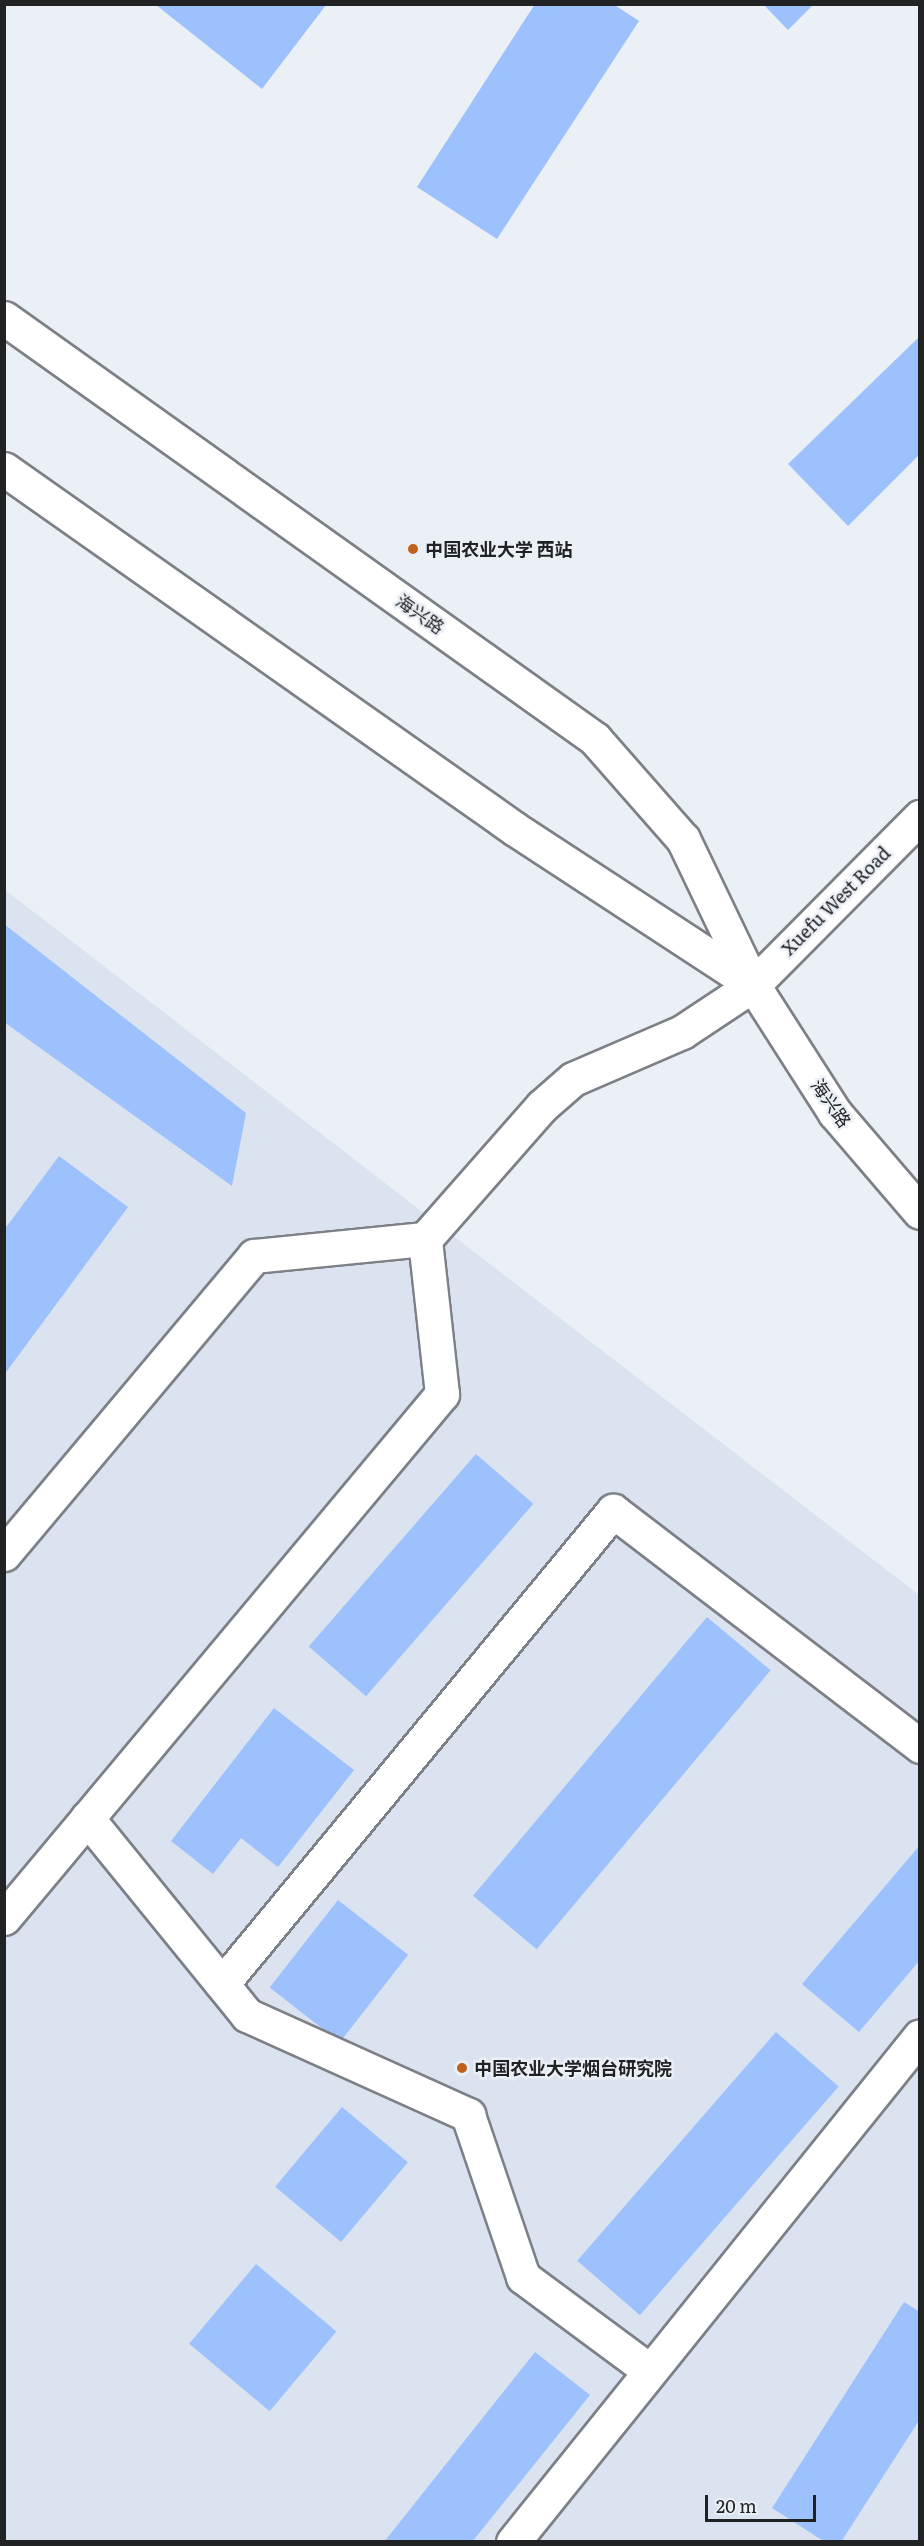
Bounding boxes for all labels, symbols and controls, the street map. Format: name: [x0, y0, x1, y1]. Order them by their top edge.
place label: 中国农业大学 西站: [425, 538, 573, 560]
marker: 中国农业大学 西站: [406, 542, 420, 556]
street label: 海兴路: [392, 590, 448, 638]
street label: Xuefu West Road: [777, 842, 895, 960]
street label: 海兴路: [807, 1075, 855, 1131]
place label: 中国农业大学烟台研究院: [474, 2057, 672, 2079]
marker: 中国农业大学烟台研究院: [455, 2061, 469, 2075]
scale bar: [708, 2483, 819, 2521]
text: 20 m: [716, 2492, 757, 2519]

